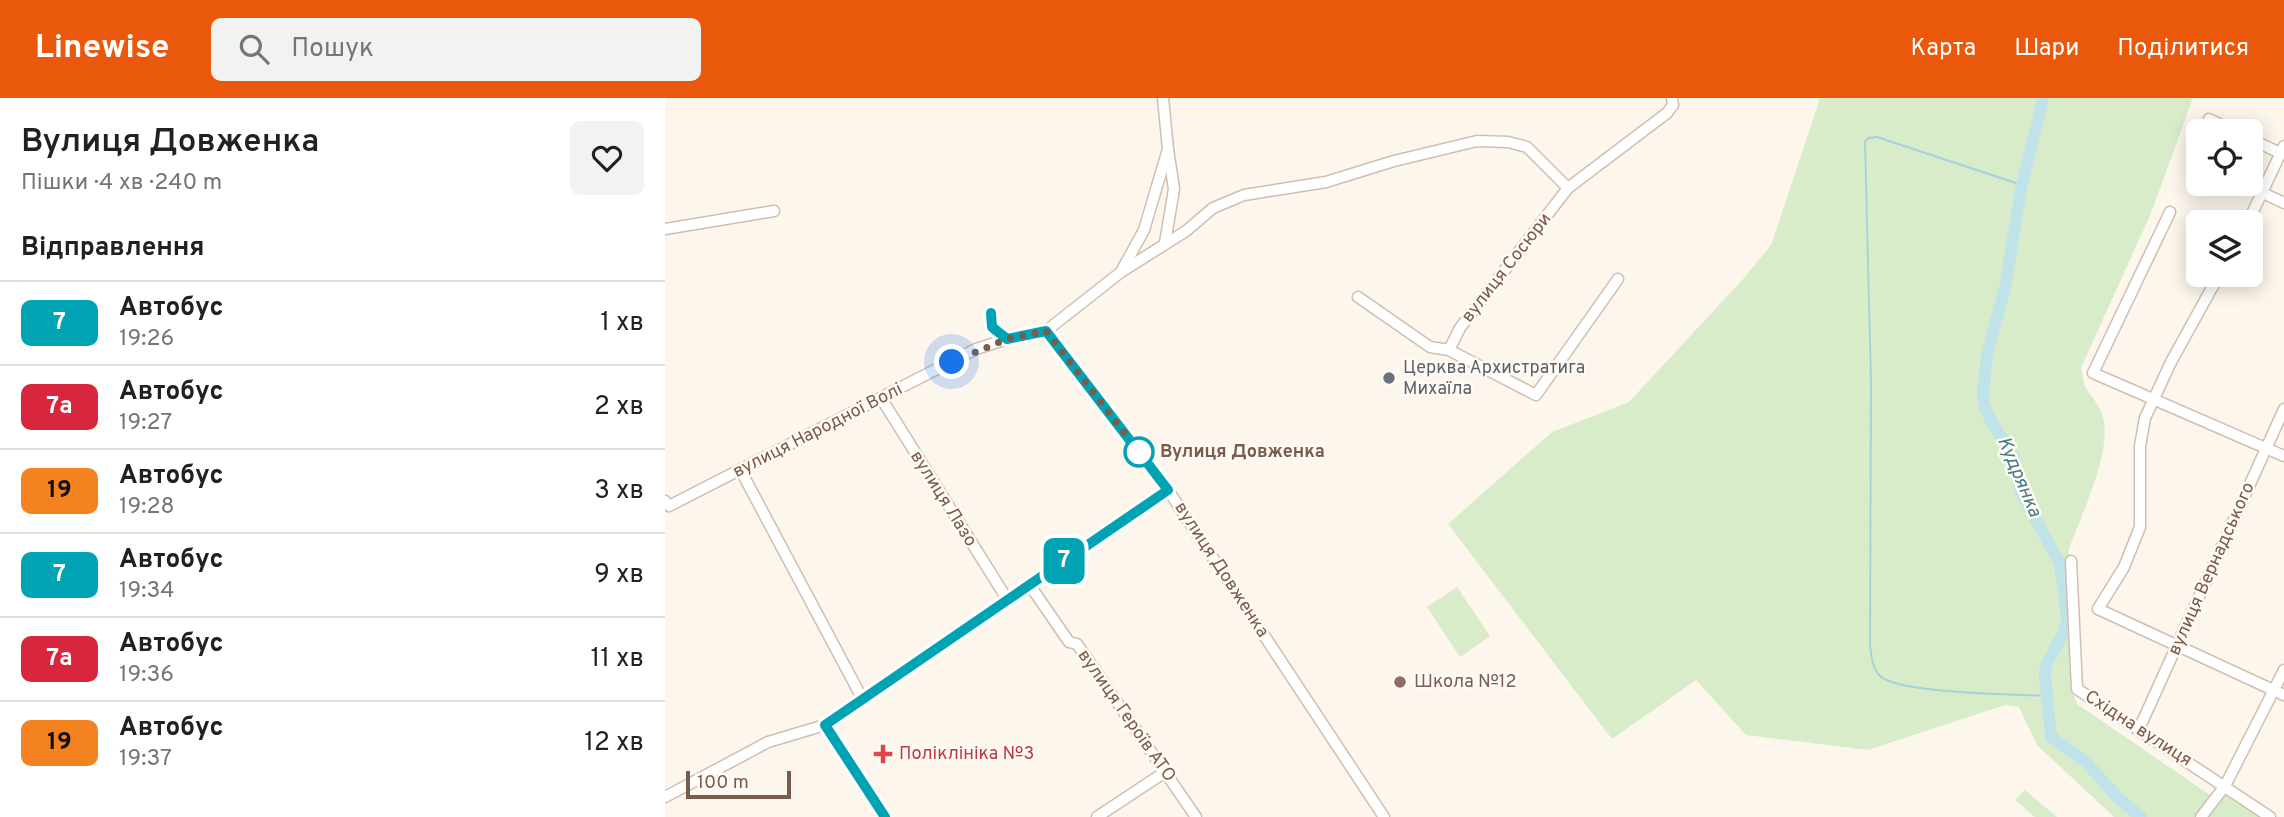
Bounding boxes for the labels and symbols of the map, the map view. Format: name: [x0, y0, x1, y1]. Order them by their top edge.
street label: вулиця Сосюри: [1457, 209, 1557, 327]
your location: [934, 344, 969, 379]
place label: Церква Архистратига Михаїла: [1403, 357, 1585, 401]
marker: Церква Архистратига Михаїла: [1381, 370, 1397, 386]
street label: вулиця Народної Волі: [729, 378, 907, 484]
water label: Кудрянка: [1991, 433, 2047, 521]
marker: Вулиця Довженка: [1124, 437, 1154, 467]
place label: Вулиця Довженка: [1160, 441, 1325, 464]
street label: вулиця Лазо: [904, 447, 982, 551]
street label: вулиця Вернадського: [2163, 479, 2261, 659]
street label: вулиця Довженка: [1169, 498, 1273, 642]
line badge: 7: [1041, 538, 1087, 584]
street label: вулиця Героїв АТО: [1072, 645, 1180, 787]
place label: Школа №12: [1414, 671, 1517, 694]
marker: Школа №12: [1392, 674, 1408, 690]
street label: Східна вулиця: [2080, 686, 2196, 772]
place label: Поліклініка №3: [899, 743, 1034, 766]
marker: Поліклініка №3: [873, 744, 893, 764]
scale bar: [686, 768, 791, 800]

